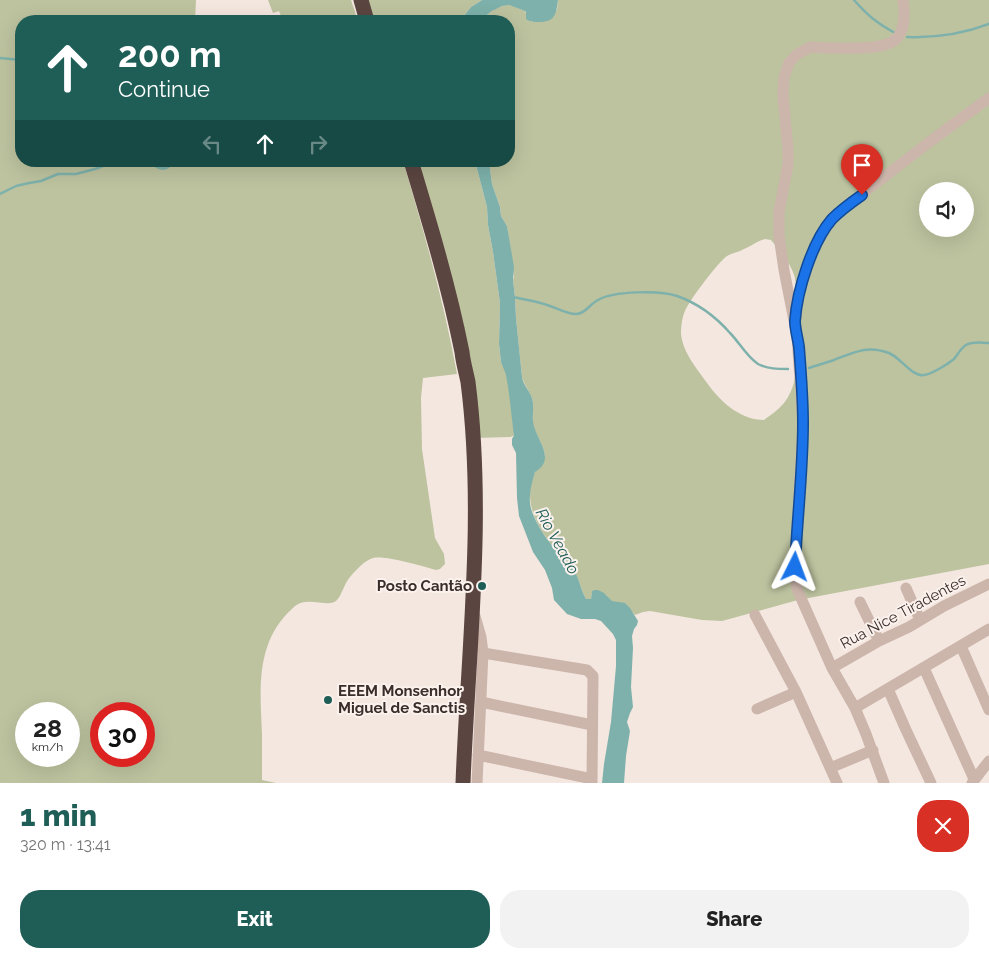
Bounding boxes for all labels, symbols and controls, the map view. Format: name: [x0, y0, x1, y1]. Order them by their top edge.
text: 200 m: [118, 34, 222, 75]
icon: ahead: [35, 35, 100, 100]
text: Continue: [118, 76, 210, 102]
icon: left: [198, 130, 226, 158]
icon: ahead: [251, 130, 279, 158]
icon: right: [304, 130, 332, 158]
pin: [841, 144, 883, 195]
icon: arrive: [848, 151, 876, 179]
map controls: [919, 182, 974, 237]
button: sound: [919, 182, 974, 237]
water label: Rio Veado: [532, 505, 583, 577]
position arrow: [768, 540, 820, 592]
street label: Rua Nice Tiradentes: [837, 571, 969, 653]
place label: Posto Cantão: [377, 577, 472, 595]
marker: Posto Cantão: [476, 580, 488, 592]
place label: EEEM Monsenhor Miguel de Sanctis: [338, 682, 465, 717]
marker: EEEM Monsenhor Miguel de Sanctis: [322, 694, 334, 706]
speed limit sign: 30: [90, 702, 155, 767]
text: 28: [33, 713, 62, 743]
text: km/h: [32, 740, 63, 754]
text: 1 min: [20, 798, 97, 833]
button: close: [917, 800, 969, 852]
text: 320 m · 13:41: [20, 835, 111, 854]
button: Exit: [20, 890, 490, 948]
button: Share: [500, 890, 969, 948]

